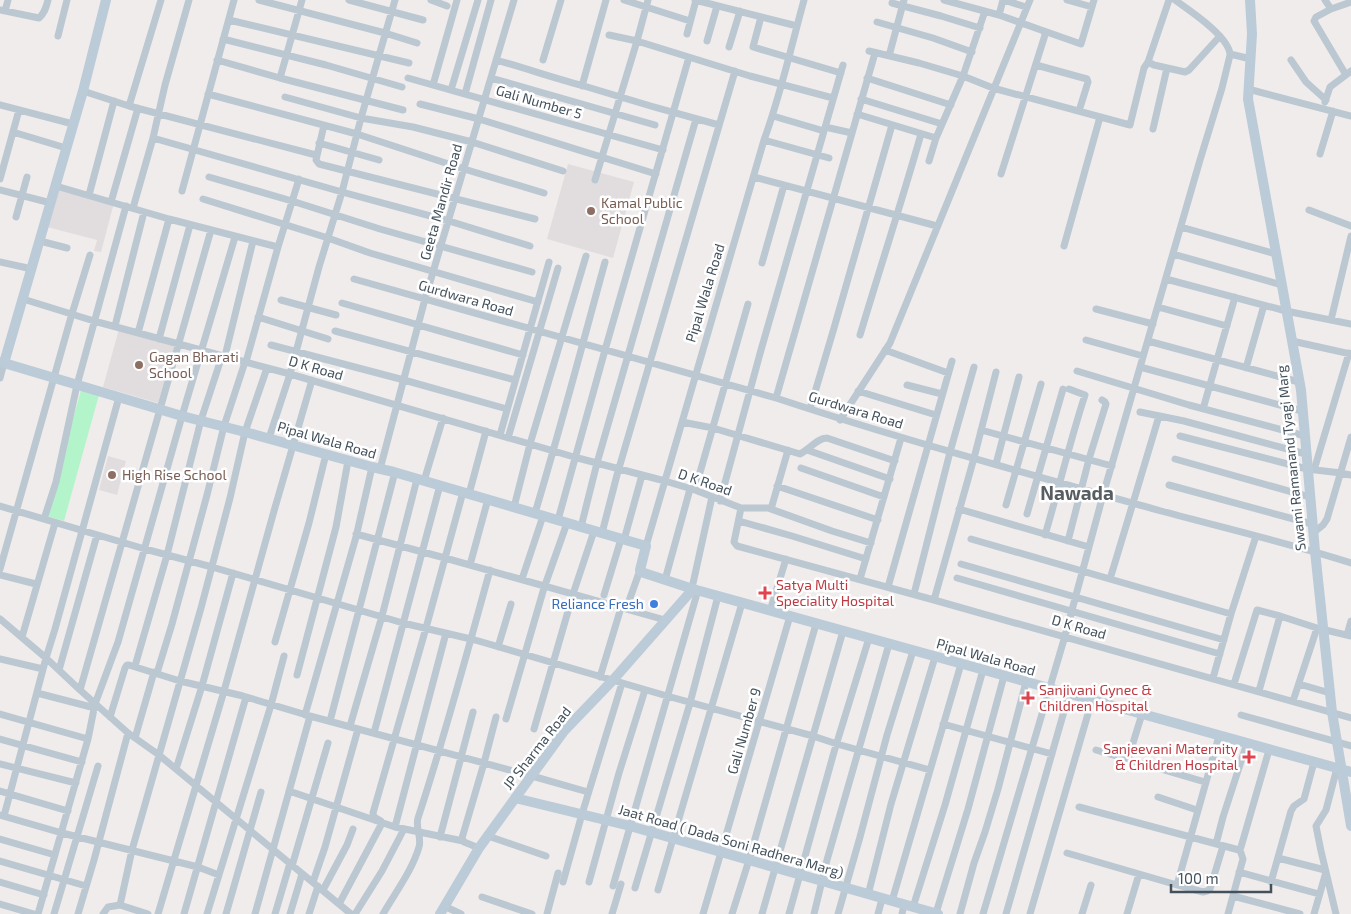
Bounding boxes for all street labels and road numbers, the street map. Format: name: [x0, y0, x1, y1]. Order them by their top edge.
street label: Gali Number 5: [494, 81, 584, 122]
street label: Geeta Mandir Road: [416, 142, 465, 262]
street label: Pipal Wala Road: [681, 241, 728, 344]
street label: Gurdwara Road: [417, 276, 516, 319]
street label: D K Road: [287, 352, 345, 383]
street label: Swami Ramanand Tyagi Marg: [1272, 364, 1309, 552]
street label: Gurdwara Road: [807, 387, 906, 432]
street label: Pipal Wala Road: [276, 417, 379, 462]
street label: D K Road: [676, 464, 734, 499]
street label: D K Road: [1050, 611, 1108, 642]
street label: Pipal Wala Road: [935, 634, 1038, 679]
street label: Gali Number 9: [723, 686, 764, 776]
street label: JP Sharma Road: [499, 703, 574, 793]
street label: Jaat Road ( Dada Soni Radhera Marg): [617, 800, 846, 881]

